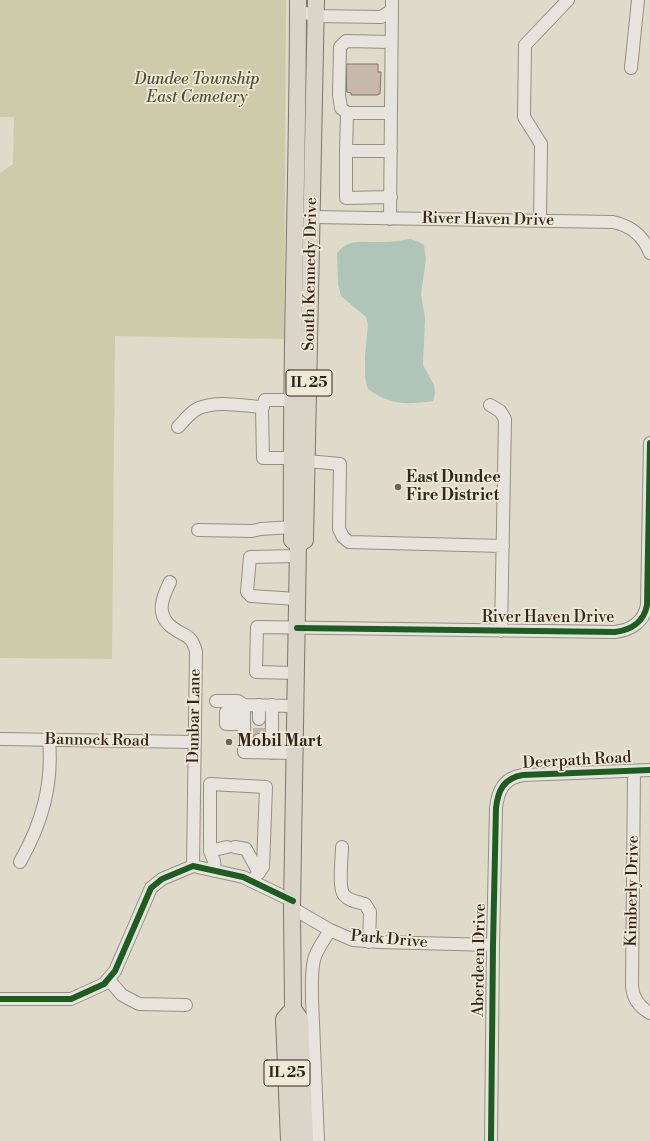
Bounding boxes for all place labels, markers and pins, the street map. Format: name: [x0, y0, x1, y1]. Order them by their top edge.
place label: East Dundee Fire District: [406, 468, 501, 506]
marker: East Dundee Fire District: [393, 482, 403, 492]
place label: Mobil Mart: [237, 732, 322, 752]
marker: Mobil Mart: [224, 737, 234, 747]

